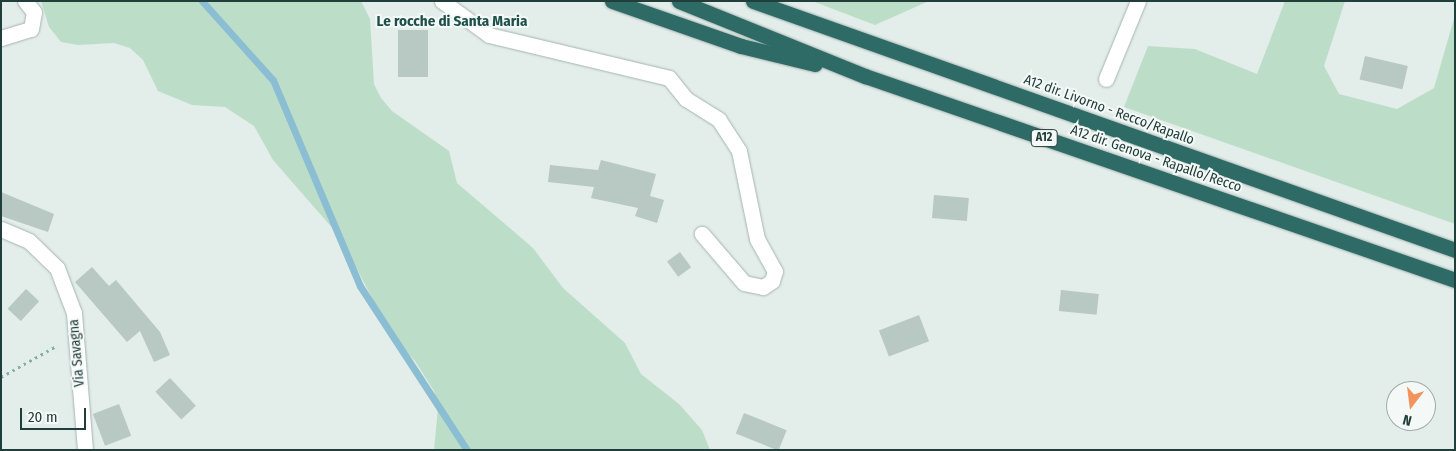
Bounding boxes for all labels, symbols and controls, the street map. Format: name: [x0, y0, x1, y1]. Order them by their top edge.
district label: Le rocche di Santa Maria: [377, 13, 527, 31]
street label: A12 dir. Livorno - Recco/Rapallo: [1022, 71, 1196, 149]
street label: A12 dir. Genova - Rapallo/Recco: [1068, 122, 1244, 196]
road number: A12: [1030, 128, 1058, 148]
street label: Via Savagna: [66, 318, 88, 388]
north arrow: [1386, 381, 1436, 431]
scale bar: [22, 398, 89, 430]
text: 20 m: [28, 408, 58, 426]
text: N: [1401, 411, 1414, 429]

